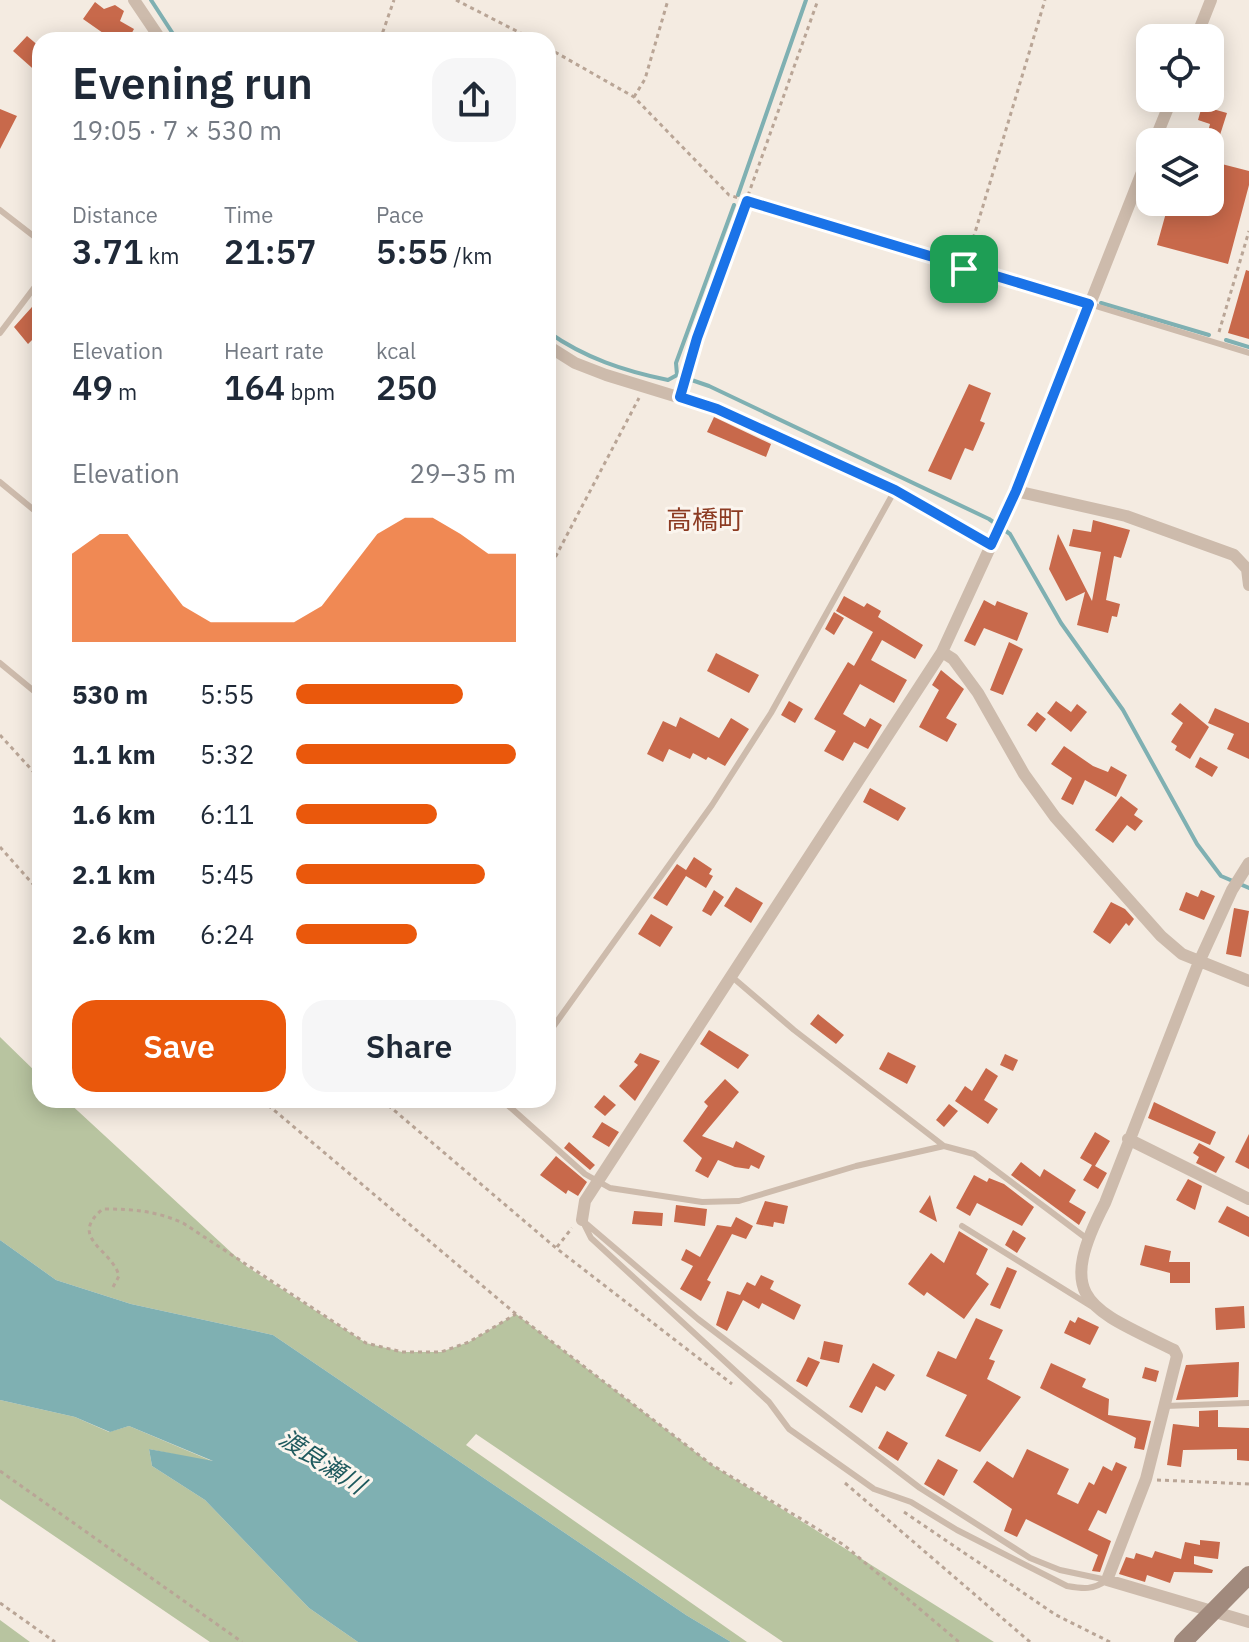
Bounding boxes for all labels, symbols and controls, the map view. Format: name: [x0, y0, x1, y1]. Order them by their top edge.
map controls: [1136, 24, 1224, 216]
button: locate: [1136, 24, 1224, 112]
text: Evening run: [72, 54, 313, 111]
button: share: [432, 58, 516, 142]
text: 19:05 · 7 × 530 m: [72, 113, 282, 147]
button: layers: [1136, 128, 1224, 216]
text: Distance: [72, 200, 158, 229]
text: Time: [224, 200, 273, 229]
text: Pace: [376, 200, 424, 229]
text: 3.71: [72, 229, 143, 273]
text: 21:57: [224, 229, 316, 273]
text: 5:55: [376, 229, 448, 273]
pin: [930, 235, 998, 303]
text: km: [143, 241, 179, 270]
text: /km: [448, 241, 492, 270]
icon: arrive: [942, 247, 986, 291]
text: Elevation: [72, 336, 163, 365]
text: Heart rate: [224, 336, 324, 365]
text: kcal: [376, 336, 416, 365]
text: 49: [72, 365, 113, 409]
text: 164: [224, 365, 285, 409]
text: 250: [376, 365, 437, 409]
text: m: [113, 377, 137, 406]
text: bpm: [285, 377, 335, 406]
text: Elevation: [72, 456, 180, 490]
text: 29–35 m: [409, 456, 516, 490]
district label: 高橋町: [666, 502, 744, 536]
text: 530 m: [72, 677, 148, 711]
text: 5:55: [200, 677, 254, 711]
text: 1.1 km: [72, 737, 156, 771]
text: 5:32: [200, 737, 254, 771]
text: 1.6 km: [72, 797, 156, 831]
text: 6:11: [200, 797, 254, 831]
text: 2.1 km: [72, 857, 156, 891]
text: 5:45: [200, 857, 254, 891]
text: 2.6 km: [72, 917, 156, 951]
text: 6:24: [200, 917, 254, 951]
button: Save: [72, 1000, 286, 1092]
button: Share: [302, 1000, 516, 1092]
water label: 渡良瀬川: [274, 1422, 374, 1502]

